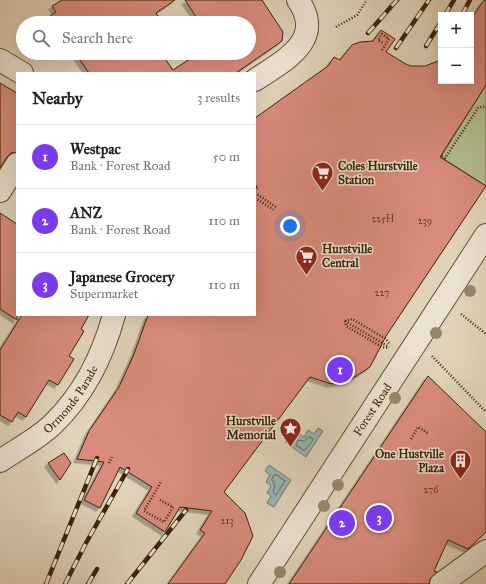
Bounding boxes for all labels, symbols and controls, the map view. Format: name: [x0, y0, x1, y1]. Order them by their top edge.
map controls: [438, 12, 474, 84]
button: +: [438, 12, 474, 48]
search box: [16, 16, 256, 60]
icon: search: [30, 27, 52, 49]
text: Search here: [62, 29, 133, 47]
button: −: [438, 48, 474, 84]
text: Nearby: [32, 88, 83, 109]
text: 3 results: [197, 90, 240, 106]
text: Westpac: [70, 140, 121, 158]
text: 1: [42, 149, 48, 165]
text: 50 m: [213, 149, 240, 165]
text: Bank · Forest Road: [70, 158, 170, 174]
place label: Coles Hurstville Station: [338, 159, 418, 187]
supermarket icon: Coles Hurstville Station: [309, 160, 335, 193]
text: ANZ: [70, 204, 102, 222]
text: 2: [42, 213, 48, 229]
text: 110 m: [208, 213, 240, 229]
house number: 225H: [371, 213, 395, 225]
house number: 239: [418, 215, 432, 227]
your location: [280, 216, 300, 236]
text: Bank · Forest Road: [70, 222, 170, 238]
place label: Hurstville Central: [322, 242, 372, 270]
supermarket icon: Hurstville Central: [293, 243, 319, 276]
text: Japanese Grocery: [70, 268, 175, 286]
text: 3: [42, 277, 48, 293]
text: 110 m: [208, 277, 240, 293]
text: Supermarket: [70, 286, 138, 302]
house number: 227: [375, 287, 389, 299]
pin: 1: [327, 355, 353, 385]
street label: Ormonde Parade: [40, 363, 101, 436]
street label: Forest Road: [350, 381, 395, 439]
place label: Hurstville Memorial: [226, 414, 277, 442]
place icon: Hurstville Memorial: [278, 415, 304, 448]
place label: One Hustville Plaza: [375, 447, 445, 475]
building icon: One Hustville Plaza: [447, 448, 473, 481]
house number: 276: [423, 484, 439, 496]
pin: 3: [366, 503, 392, 533]
pin: 2: [329, 508, 355, 538]
house number: 213: [221, 515, 233, 527]

